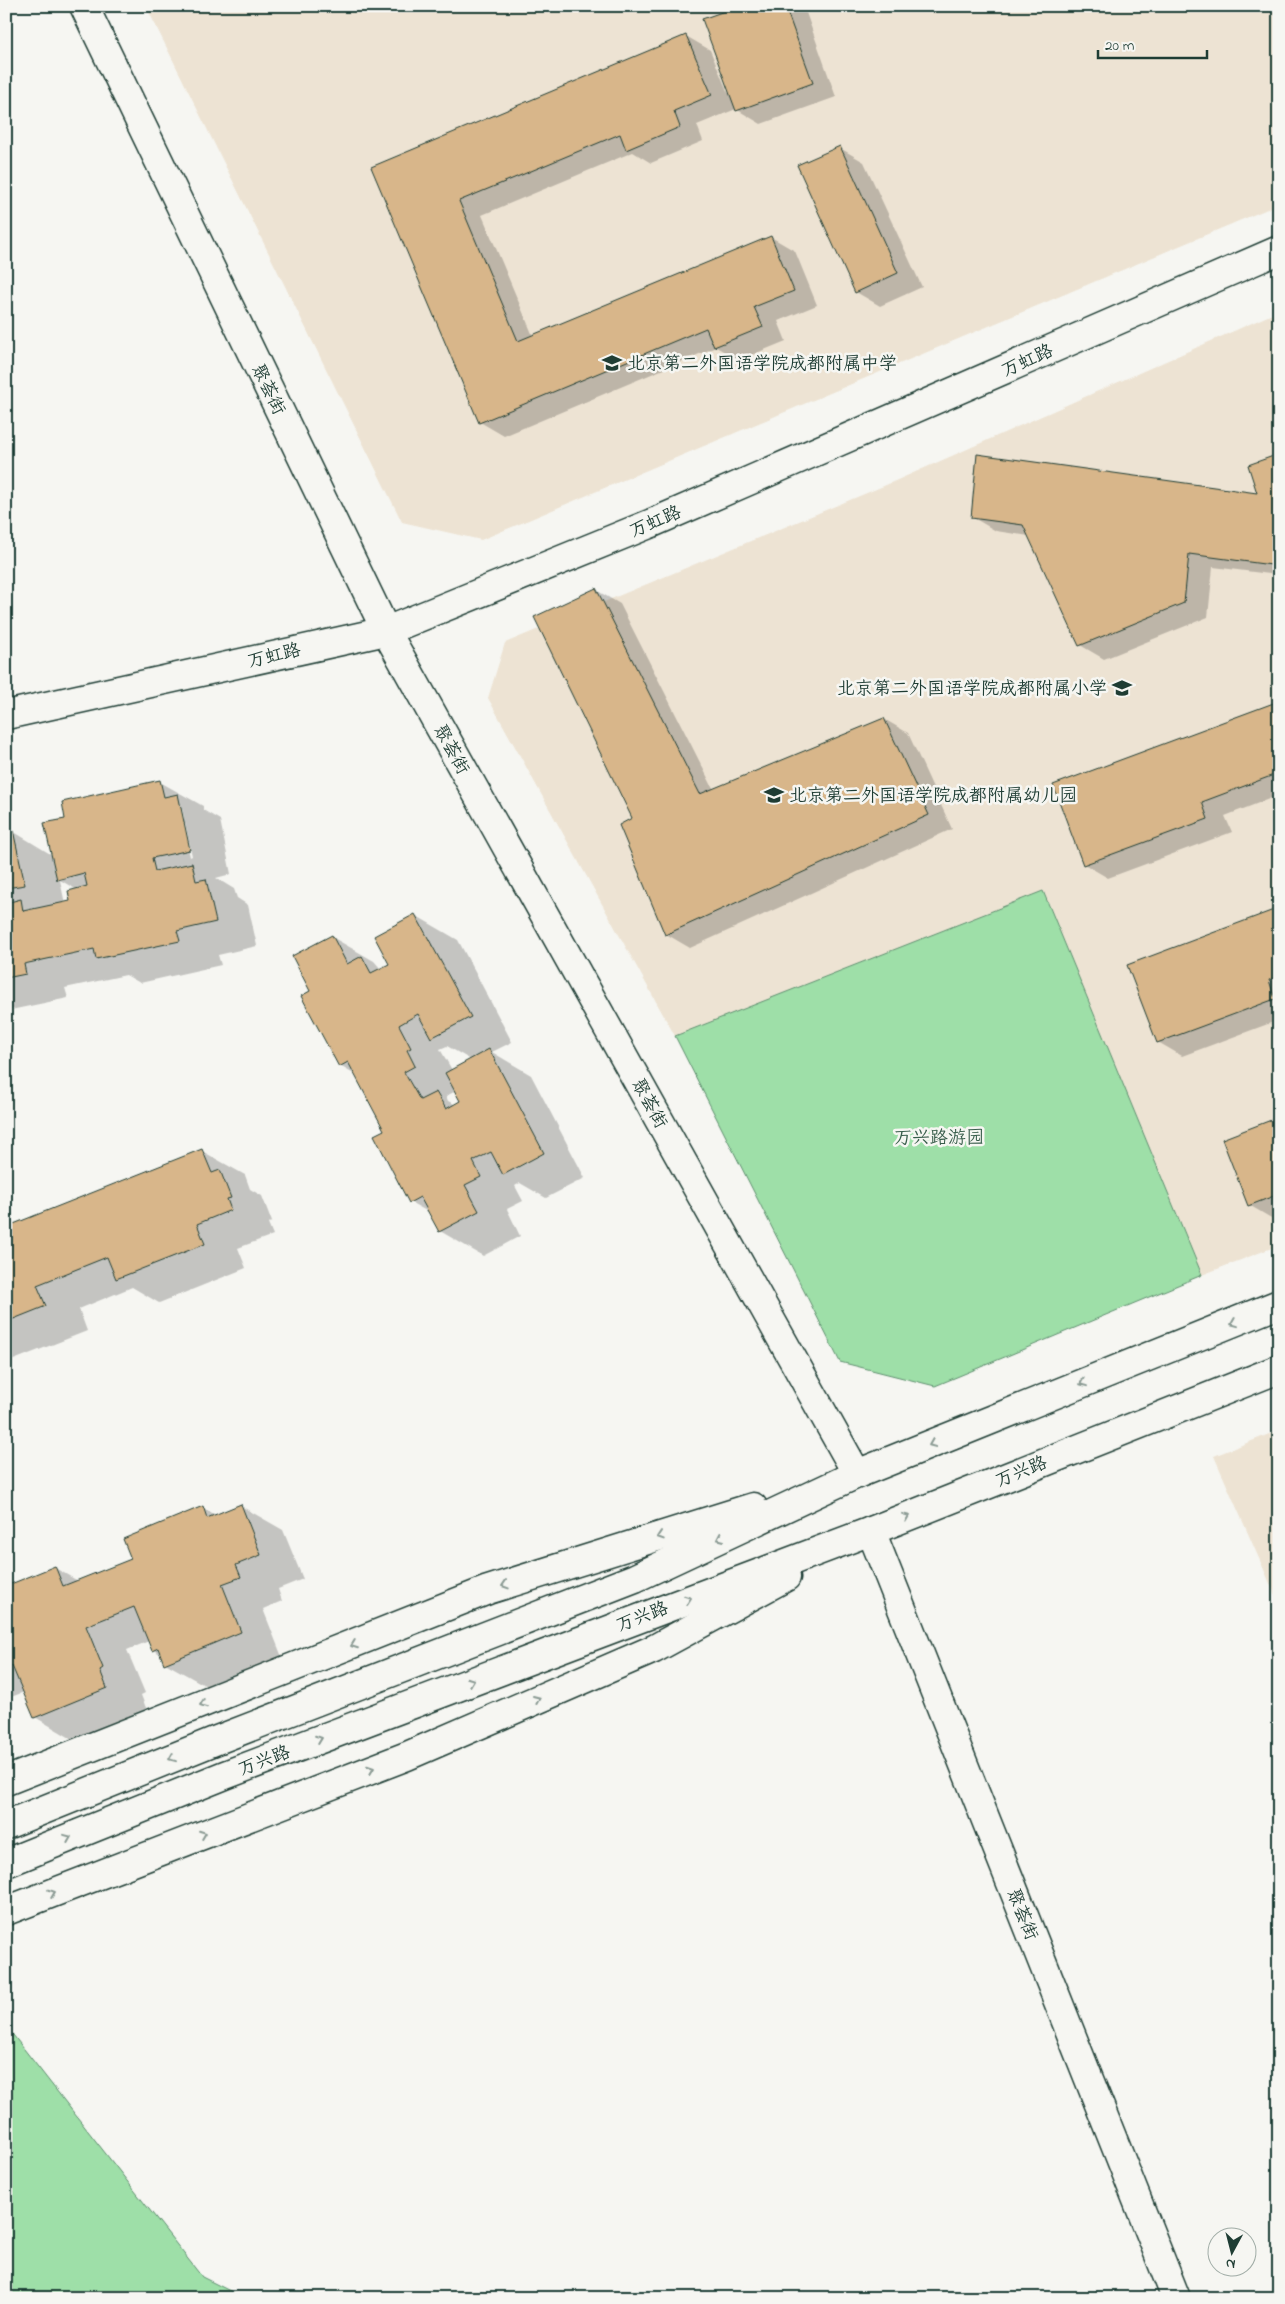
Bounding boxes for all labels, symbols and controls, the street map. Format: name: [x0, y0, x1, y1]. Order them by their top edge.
scale bar: [1098, 28, 1206, 60]
text: 20 m: [1105, 35, 1135, 57]
street label: 万虹路: [998, 339, 1058, 385]
school or university icon: 北京第二外国语学院成都附属中学: [601, 352, 623, 374]
place label: 北京第二外国语学院成都附属中学: [627, 352, 897, 378]
street label: 聚荟街: [244, 360, 291, 420]
street label: 万虹路: [626, 500, 686, 545]
street label: 万虹路: [245, 638, 304, 676]
place label: 北京第二外国语学院成都附属小学: [837, 677, 1107, 703]
school or university icon: 北京第二外国语学院成都附属小学: [1111, 677, 1133, 699]
street label: 聚荟街: [426, 720, 475, 780]
school or university icon: 北京第二外国语学院成都附属幼儿园: [763, 784, 785, 806]
place label: 北京第二外国语学院成都附属幼儿园: [789, 784, 1077, 810]
street label: 聚荟街: [624, 1074, 673, 1134]
park label: 万兴路游园: [894, 1126, 984, 1152]
one-way arrow: [1230, 1317, 1238, 1327]
one-way arrow: [1079, 1377, 1088, 1387]
one-way arrow: [928, 1437, 937, 1448]
street label: 万兴路: [992, 1451, 1052, 1495]
one-way arrow: [901, 1513, 910, 1523]
one-way arrow: [656, 1531, 665, 1541]
one-way arrow: [716, 1532, 725, 1542]
one-way arrow: [501, 1580, 510, 1590]
one-way arrow: [684, 1594, 692, 1604]
street label: 万兴路: [613, 1596, 673, 1640]
one-way arrow: [350, 1639, 359, 1649]
one-way arrow: [466, 1677, 475, 1687]
one-way arrow: [532, 1695, 541, 1706]
one-way arrow: [199, 1698, 208, 1708]
one-way arrow: [314, 1734, 323, 1745]
street label: 万兴路: [235, 1740, 295, 1784]
one-way arrow: [168, 1752, 177, 1762]
one-way arrow: [366, 1765, 375, 1776]
one-way arrow: [198, 1830, 207, 1841]
one-way arrow: [63, 1834, 72, 1844]
street label: 聚荟街: [999, 1885, 1043, 1945]
one-way arrow: [47, 1889, 56, 1899]
north arrow: [1208, 2226, 1258, 2276]
text: N: [1225, 2252, 1237, 2274]

